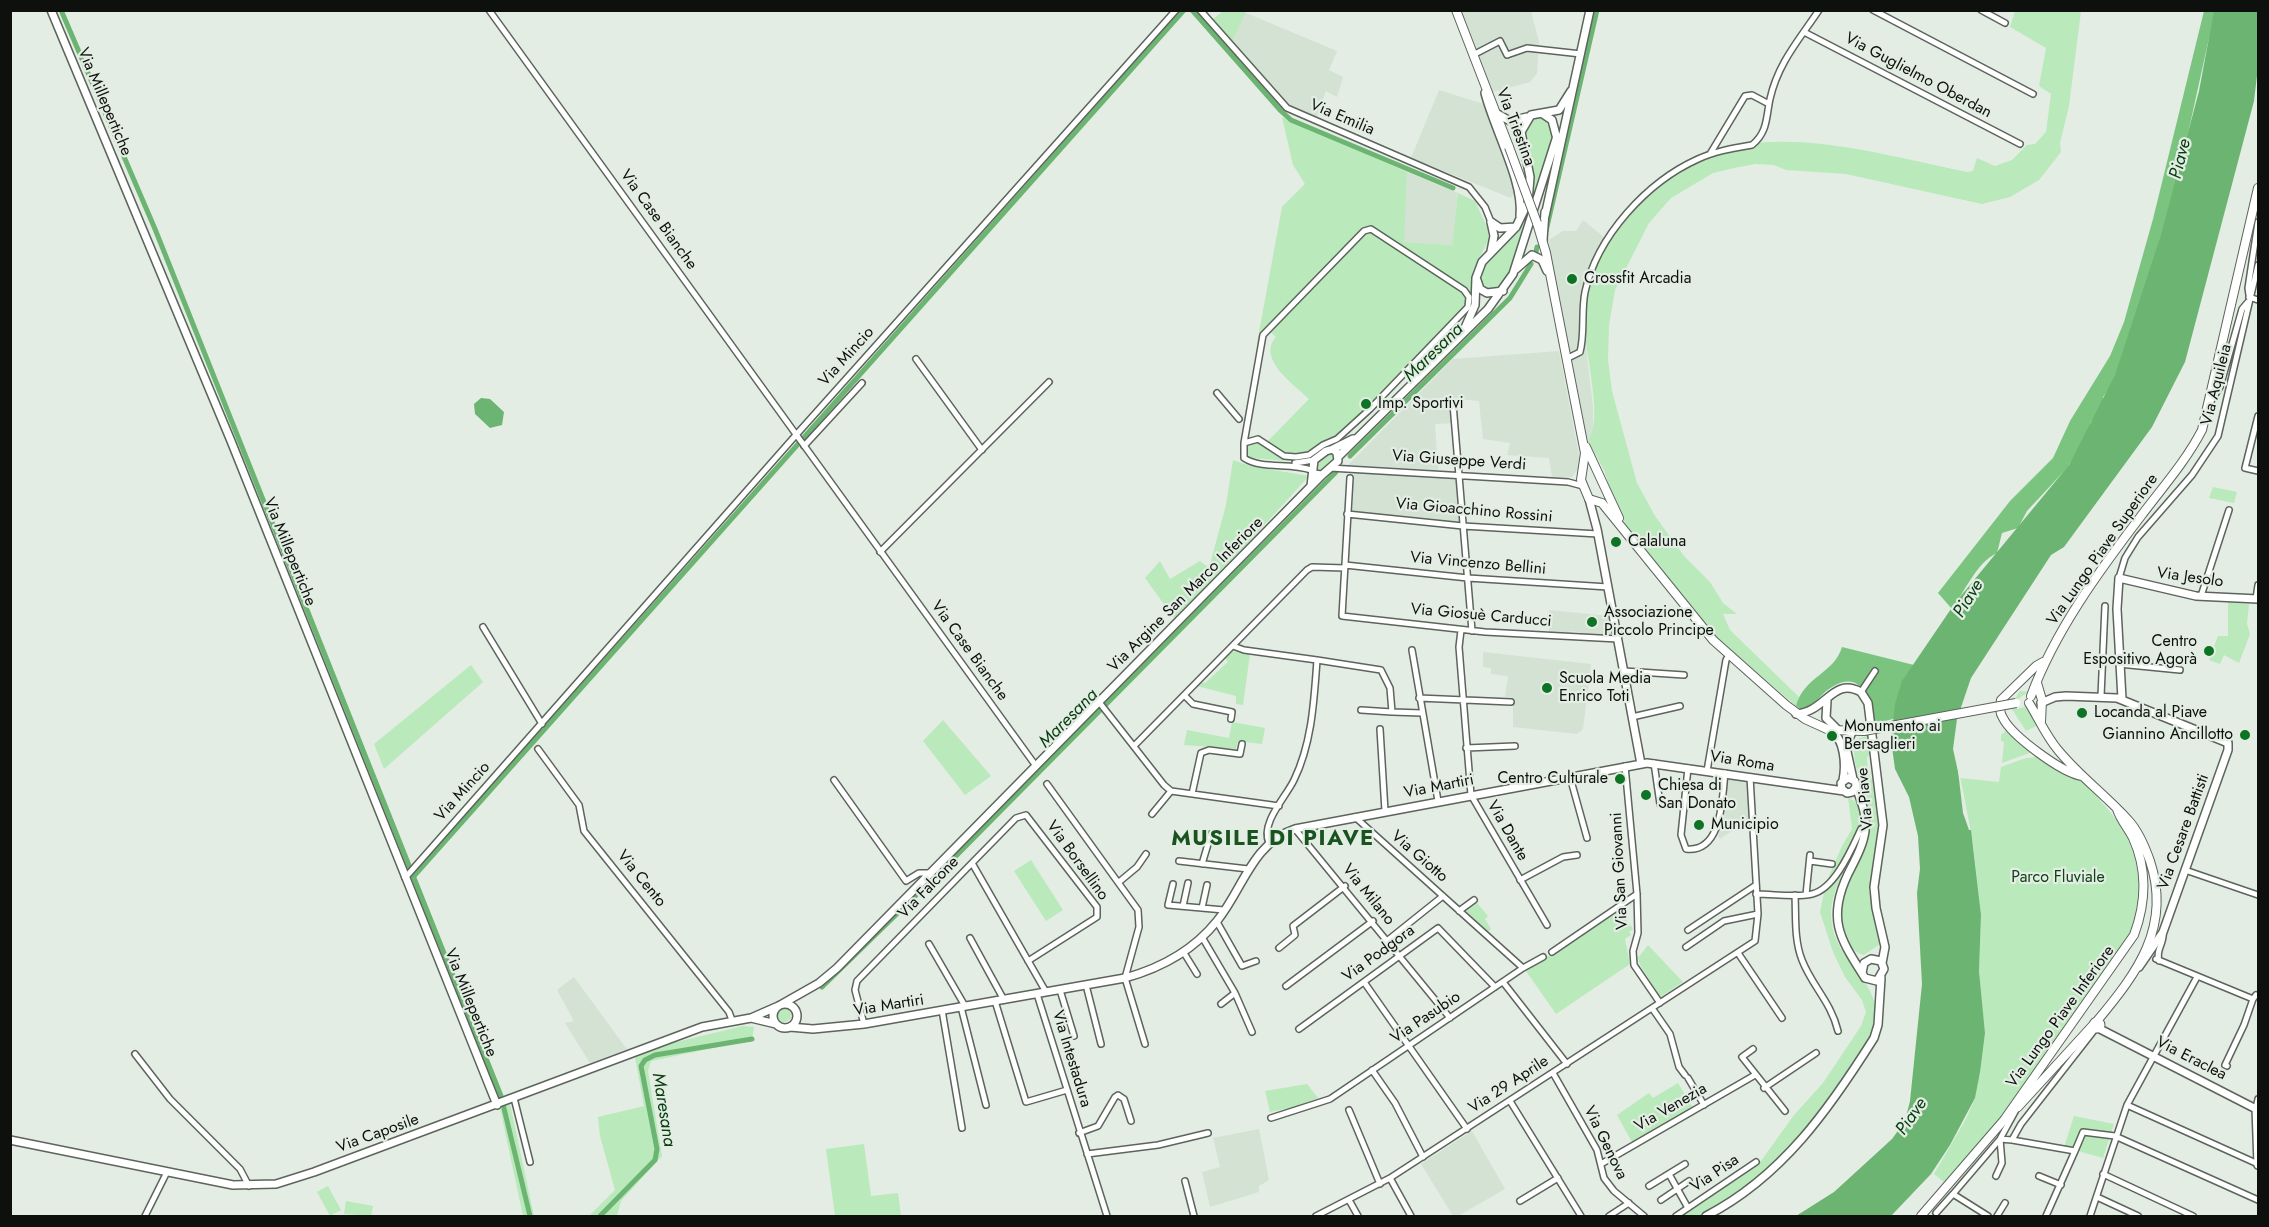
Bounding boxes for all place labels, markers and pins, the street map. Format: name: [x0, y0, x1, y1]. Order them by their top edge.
place label: Crossfit Arcadia: [1584, 269, 1691, 289]
marker: Crossfit Arcadia: [1565, 272, 1579, 286]
place label: Imp. Sportivi: [1378, 394, 1464, 414]
marker: Imp. Sportivi: [1359, 397, 1373, 411]
place label: Calaluna: [1628, 532, 1686, 552]
marker: Calaluna: [1609, 535, 1623, 549]
place label: Associazione Piccolo Principe: [1604, 603, 1714, 641]
marker: Associazione Piccolo Principe: [1585, 615, 1599, 629]
place label: Centro Espositivo Agorà: [2083, 632, 2197, 670]
marker: Centro Espositivo Agorà: [2202, 644, 2216, 658]
place label: Scuola Media Enrico Toti: [1559, 669, 1651, 707]
marker: Scuola Media Enrico Toti: [1540, 681, 1554, 695]
place label: Locanda al Piave: [2094, 703, 2207, 723]
marker: Locanda al Piave: [2075, 706, 2089, 720]
place label: Monumento ai Bersaglieri: [1844, 717, 1941, 755]
place label: Giannino Ancillotto: [2103, 725, 2233, 745]
marker: Giannino Ancillotto: [2238, 728, 2252, 742]
marker: Monumento ai Bersaglieri: [1825, 729, 1839, 743]
place label: Centro Culturale: [1497, 769, 1608, 789]
marker: Centro Culturale: [1613, 772, 1627, 786]
place label: Chiesa di San Donato: [1658, 776, 1736, 814]
marker: Chiesa di San Donato: [1639, 788, 1653, 802]
place label: Municipio: [1711, 815, 1779, 835]
marker: Municipio: [1692, 818, 1706, 832]

